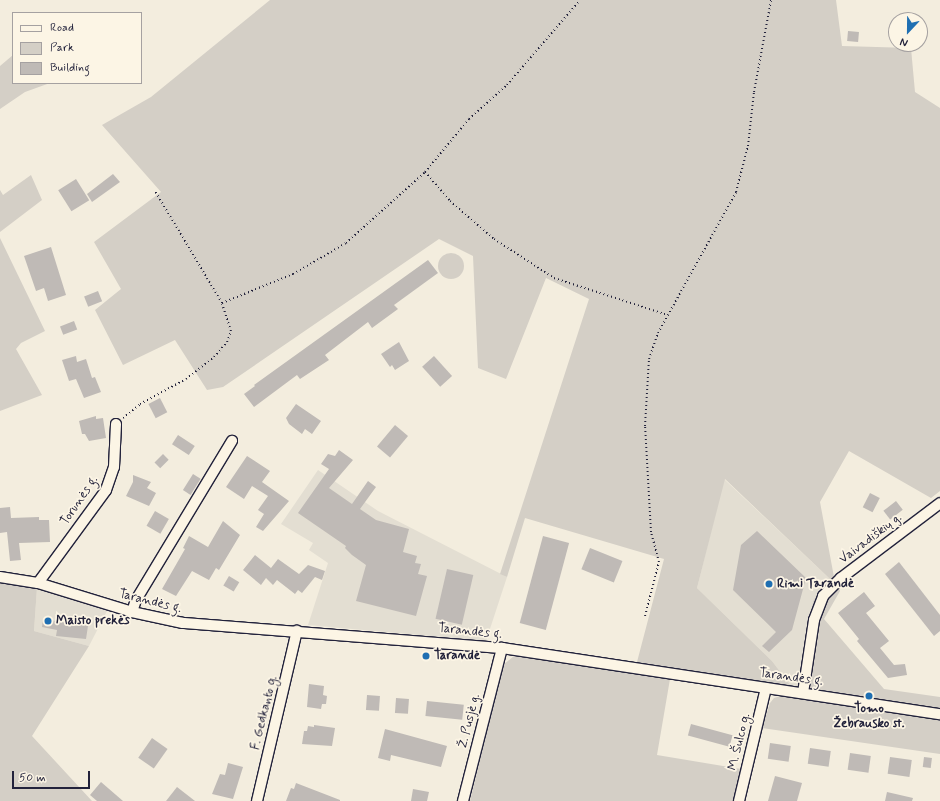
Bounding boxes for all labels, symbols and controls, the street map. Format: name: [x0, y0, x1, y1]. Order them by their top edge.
legend: [12, 12, 142, 84]
north arrow: [888, 12, 928, 52]
text: Road: [50, 20, 74, 36]
text: N: [898, 34, 910, 50]
text: Park: [50, 40, 74, 56]
text: Building: [50, 60, 90, 76]
street label: Torunės g.: [58, 473, 102, 529]
street label: Vaivadiškių g.: [837, 510, 905, 568]
place label: Rimi Tarandė: [777, 576, 853, 592]
marker: Rimi Tarandė: [764, 579, 774, 589]
street label: Tarandės g.: [117, 587, 183, 617]
place label: Maisto prekės: [56, 613, 130, 629]
marker: Maisto prekės: [43, 616, 53, 626]
street label: Tarandės g.: [437, 621, 503, 643]
place label: Tarandė: [434, 648, 480, 664]
marker: Tarandė: [421, 651, 431, 661]
street label: Tarandės g.: [758, 666, 824, 690]
street label: F. Gedkanto g.: [248, 675, 282, 751]
marker: Tomo Žebrausko st.: [864, 691, 874, 701]
street label: Ž. Pusjė g.: [456, 692, 484, 750]
place label: Tomo Žebrausko st.: [833, 702, 905, 733]
street label: M. Šulco g.: [725, 712, 755, 772]
scale bar: [14, 763, 92, 789]
text: 50 m: [19, 770, 46, 786]

